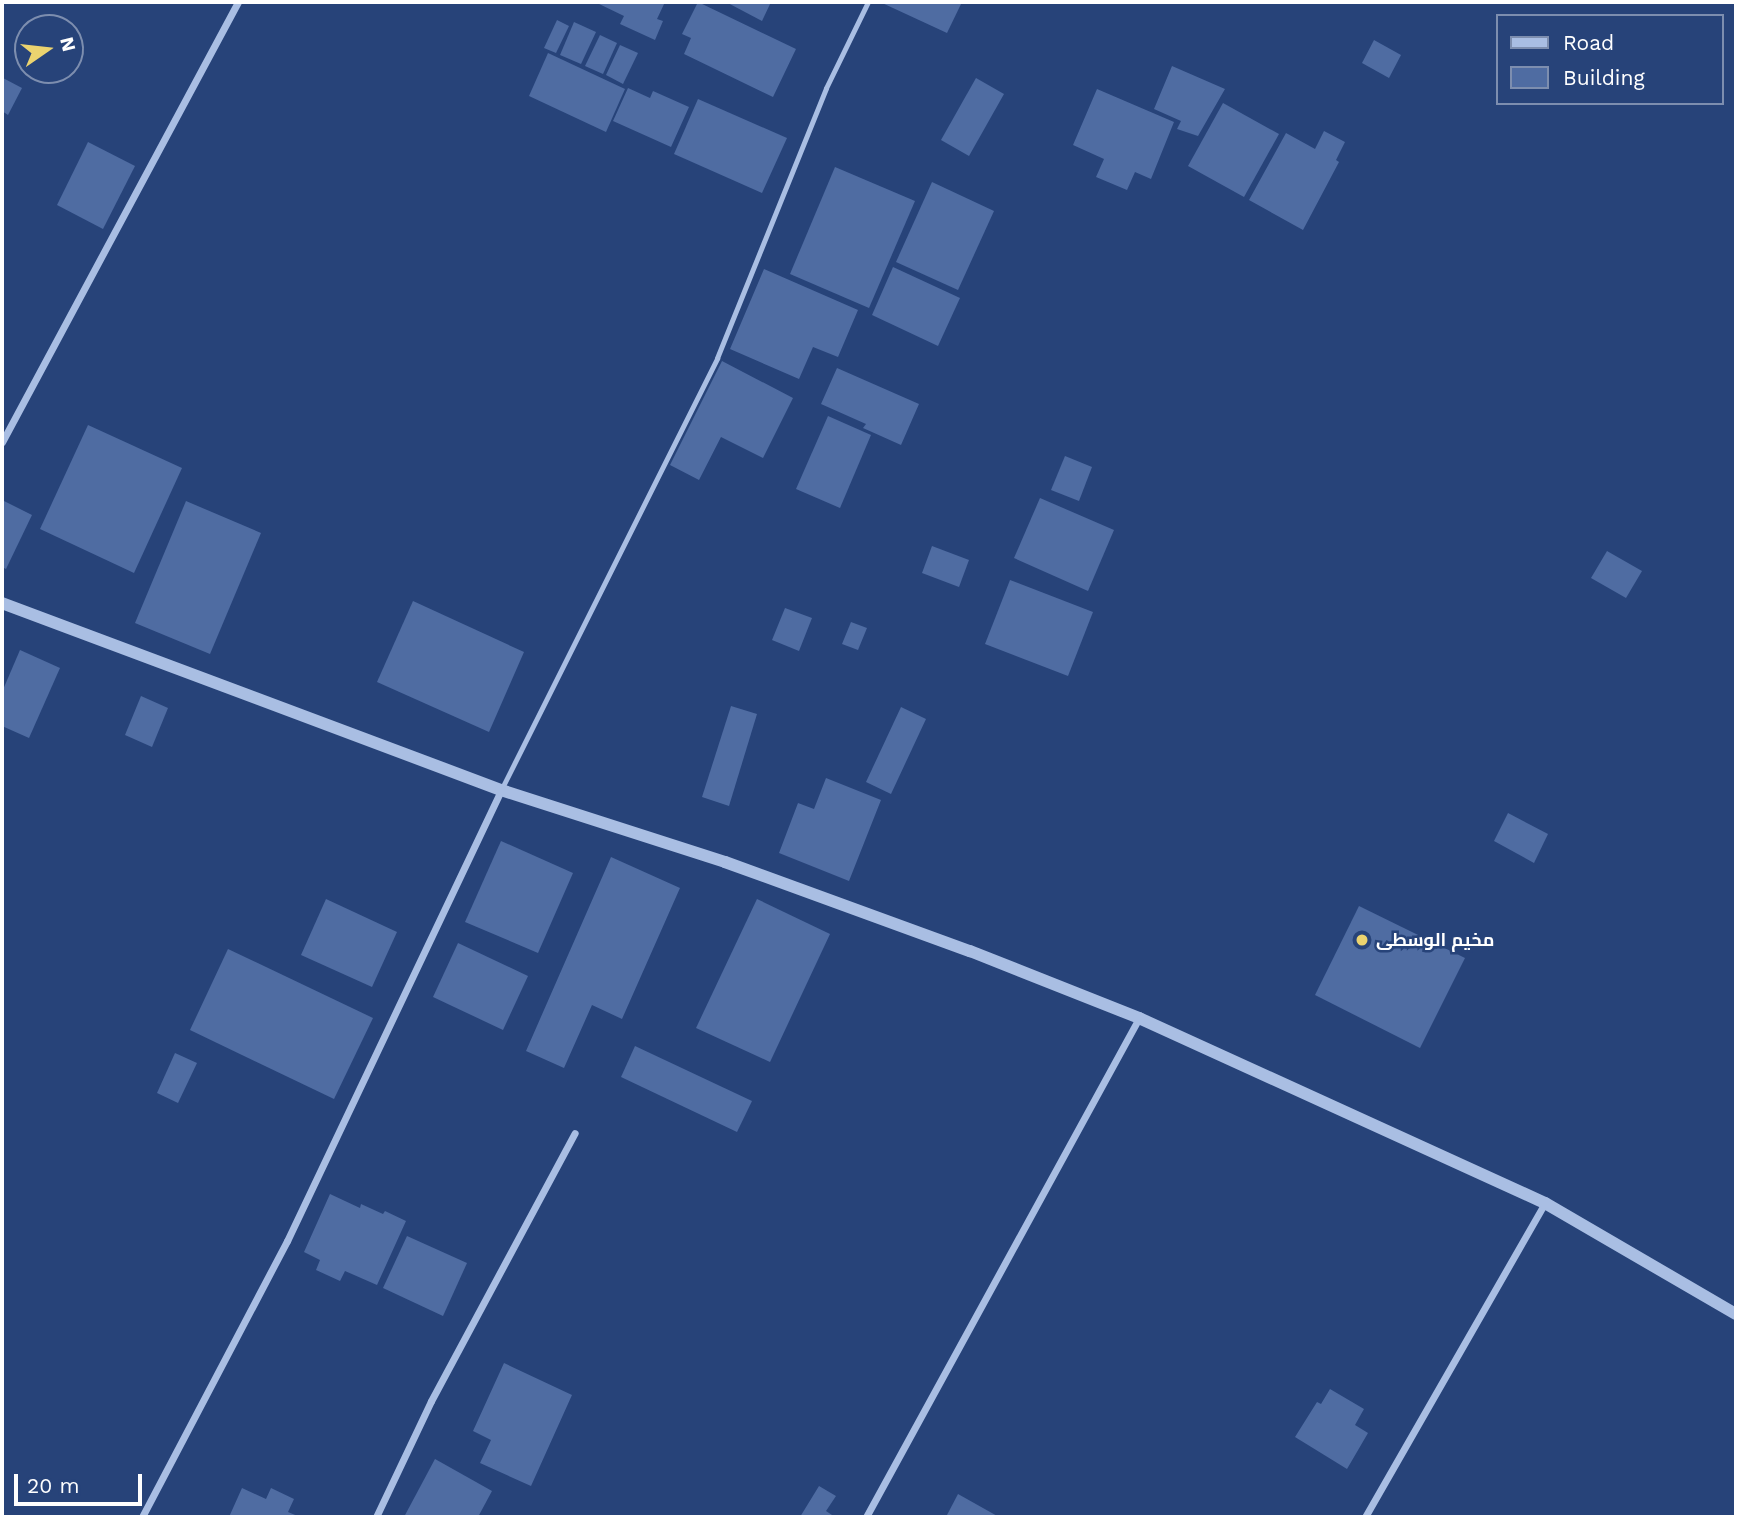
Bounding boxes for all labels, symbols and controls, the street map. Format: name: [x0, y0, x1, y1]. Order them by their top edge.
north arrow: [14, 14, 84, 84]
legend: [1496, 14, 1724, 105]
text: Road: [1563, 30, 1614, 55]
text: N: [55, 35, 81, 54]
text: Building: [1563, 65, 1645, 90]
place label: مخيم الوسطى: [1376, 929, 1494, 951]
marker: مخيم الوسطى: [1354, 932, 1370, 948]
scale bar: [18, 1460, 145, 1504]
text: 20 m: [27, 1473, 79, 1498]

